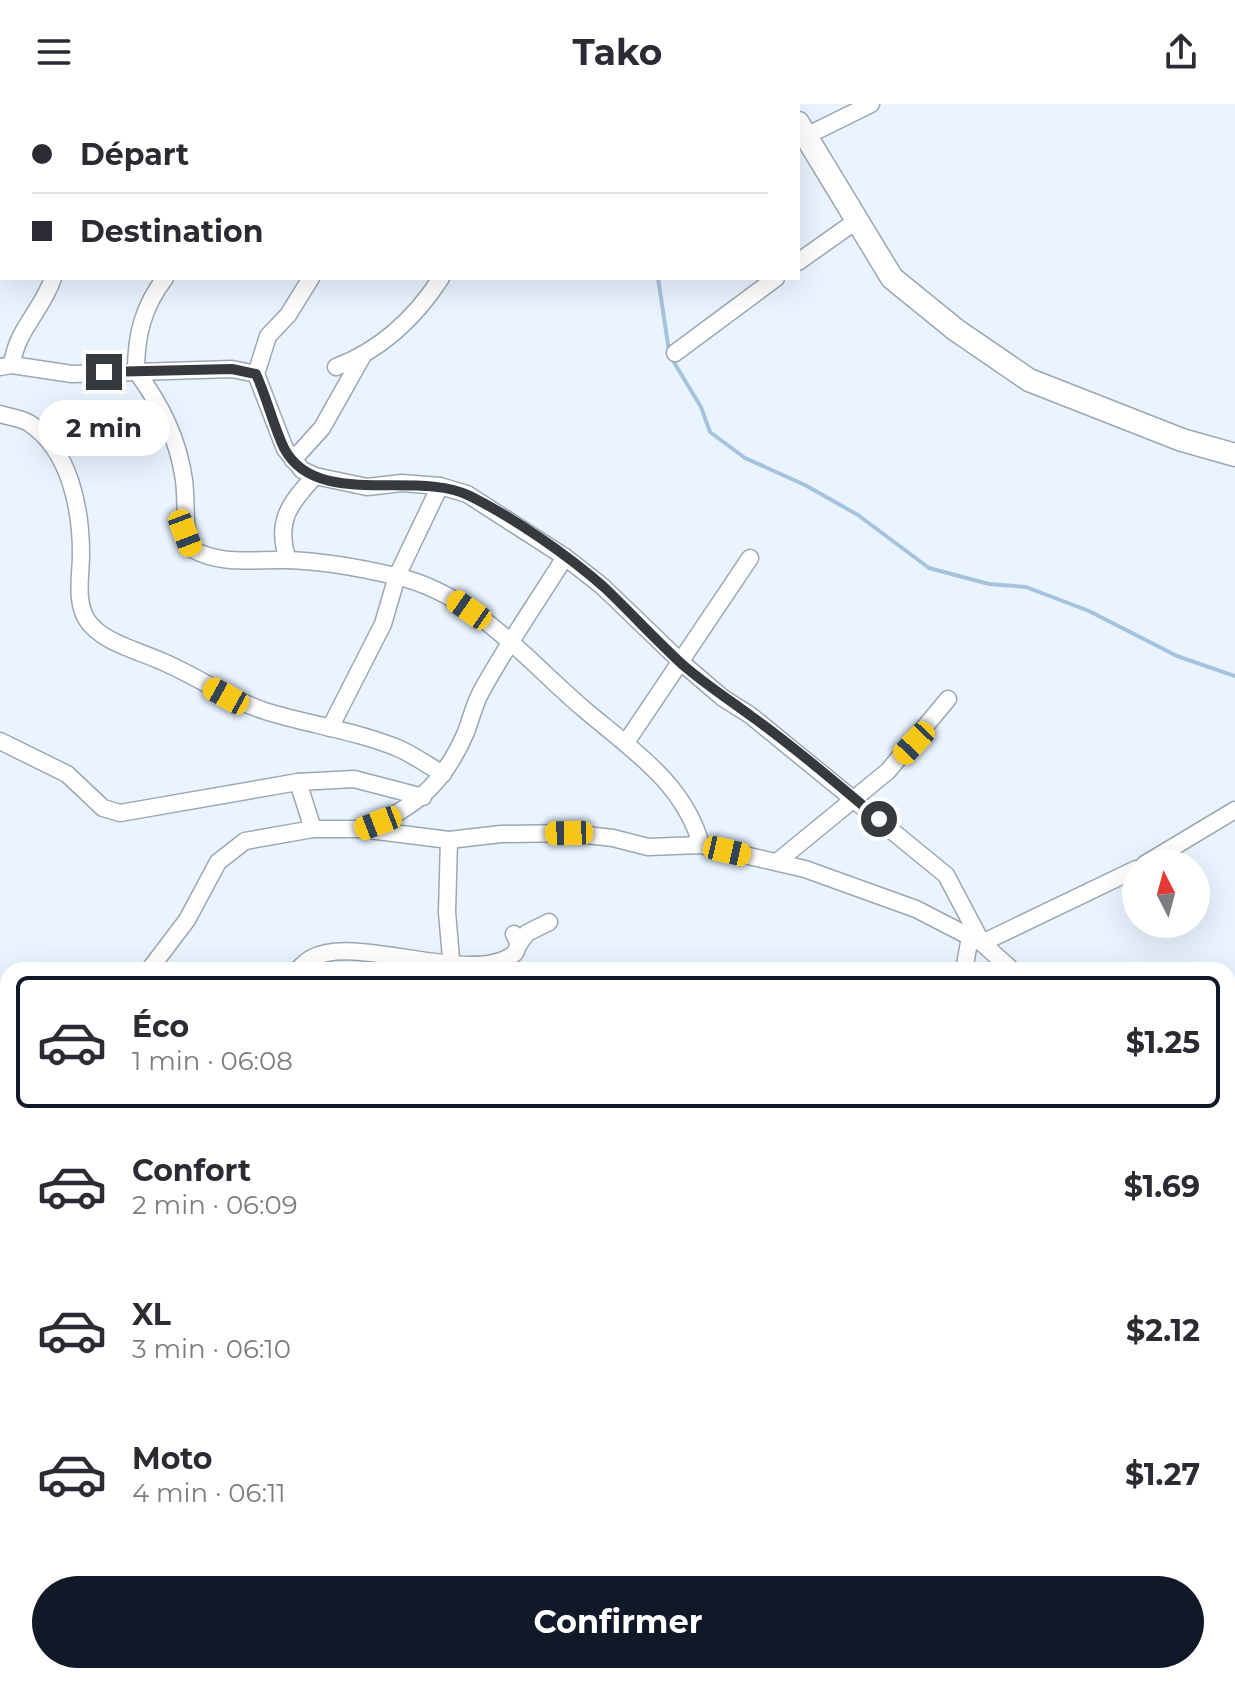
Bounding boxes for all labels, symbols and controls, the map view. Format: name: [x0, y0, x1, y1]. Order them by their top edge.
icon: menu: [32, 30, 76, 74]
text: Tako: [573, 30, 662, 74]
icon: share: [1159, 30, 1203, 74]
text: Départ: [80, 136, 189, 173]
text: Destination: [80, 213, 263, 250]
route end: [86, 354, 122, 390]
callout: 2 min: [38, 400, 170, 456]
text: 2 min: [66, 412, 142, 444]
car: [165, 506, 205, 560]
car: [442, 586, 496, 634]
car: [199, 674, 253, 718]
car: [889, 717, 939, 769]
route start: [861, 801, 897, 837]
car: [351, 803, 405, 843]
car: [545, 821, 593, 845]
car: [701, 834, 753, 868]
north arrow: [1122, 850, 1210, 938]
map controls: [1122, 850, 1210, 938]
icon: car: [36, 1006, 108, 1078]
text: Éco: [132, 1008, 189, 1045]
text: $1.25: [1126, 1024, 1200, 1061]
text: 1 min · 06:08: [132, 1045, 293, 1077]
icon: car: [36, 1150, 108, 1222]
text: Confort: [132, 1152, 251, 1189]
text: $1.69: [1124, 1168, 1200, 1205]
text: 2 min · 06:09: [132, 1189, 298, 1221]
icon: car: [36, 1294, 108, 1366]
text: XL: [132, 1296, 171, 1333]
text: $2.12: [1126, 1312, 1200, 1349]
text: 3 min · 06:10: [132, 1333, 291, 1365]
icon: car: [36, 1438, 108, 1510]
text: Moto: [132, 1440, 213, 1477]
text: $1.27: [1125, 1456, 1200, 1493]
text: 4 min · 06:11: [132, 1477, 286, 1509]
button: Confirmer: [32, 1576, 1204, 1668]

